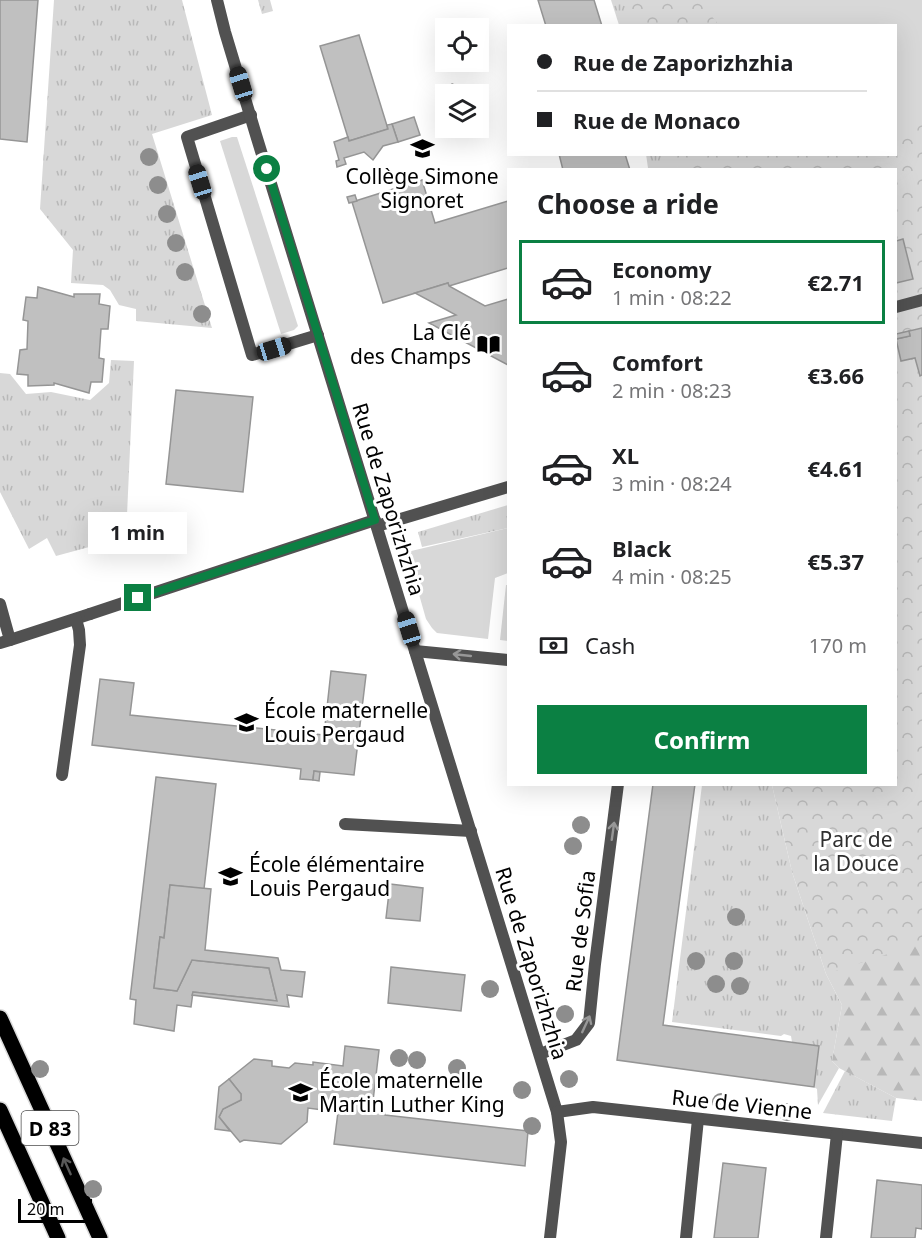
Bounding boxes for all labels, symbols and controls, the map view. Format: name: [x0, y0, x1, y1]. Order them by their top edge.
map controls: [435, 18, 489, 138]
button: locate: [435, 18, 489, 72]
text: Rue de Zaporizhzhia: [573, 47, 793, 77]
car: [227, 64, 255, 104]
button: layers: [435, 84, 489, 138]
text: Rue de Monaco: [573, 105, 740, 135]
school or university icon: Collège Simone Signoret: [409, 135, 435, 161]
route start: [253, 155, 280, 182]
car: [186, 162, 214, 202]
place label: Collège Simone Signoret: [346, 162, 498, 214]
text: Choose a ride: [537, 185, 719, 222]
text: Economy: [612, 254, 711, 284]
icon: car: [540, 255, 594, 309]
text: €2.71: [807, 267, 864, 297]
text: 1 min · 08:22: [612, 284, 732, 311]
place label: La Clé des Champs: [350, 318, 471, 370]
library icon: La Clé des Champs: [476, 331, 502, 357]
car: [254, 335, 294, 363]
text: Comfort: [612, 347, 703, 377]
icon: car: [540, 348, 594, 402]
text: €3.66: [807, 360, 864, 390]
text: 2 min · 08:23: [612, 377, 732, 404]
street label: Rue de Zaporizhzhia: [346, 399, 432, 599]
text: XL: [612, 440, 639, 470]
icon: car: [540, 441, 594, 495]
text: €4.61: [807, 453, 864, 483]
text: 3 min · 08:24: [612, 470, 732, 497]
callout: 1 min: [88, 511, 188, 553]
text: 1 min: [110, 519, 165, 546]
text: Black: [612, 533, 671, 563]
icon: car: [540, 534, 594, 588]
text: €5.37: [807, 546, 864, 576]
text: 4 min · 08:25: [612, 563, 732, 590]
route end: [124, 584, 151, 611]
car: [395, 609, 423, 649]
icon: cash: [537, 629, 570, 662]
text: Cash: [585, 630, 635, 660]
text: 170 m: [809, 632, 867, 659]
one-way arrow: [453, 649, 472, 660]
place label: École maternelle Louis Pergaud: [264, 696, 428, 748]
button: Confirm: [537, 705, 867, 774]
school or university icon: École maternelle Louis Pergaud: [233, 709, 259, 735]
one-way arrow: [607, 822, 618, 842]
park label: Parc de la Douce: [813, 825, 899, 877]
place label: École élémentaire Louis Pergaud: [249, 850, 425, 902]
school or university icon: École élémentaire Louis Pergaud: [218, 863, 244, 889]
street label: Rue de Zaporizhzhia: [489, 863, 575, 1063]
street label: Rue de Sofia: [559, 869, 601, 993]
one-way arrow: [580, 1015, 592, 1033]
place label: École maternelle Martin Luther King: [319, 1066, 505, 1118]
school or university icon: École maternelle Martin Luther King: [288, 1079, 314, 1105]
street label: Rue de Vienne: [670, 1083, 814, 1125]
road number: D 83: [22, 1111, 78, 1145]
one-way arrow: [61, 1157, 72, 1175]
scale bar: [18, 1196, 92, 1224]
text: 20 m: [27, 1198, 64, 1220]

